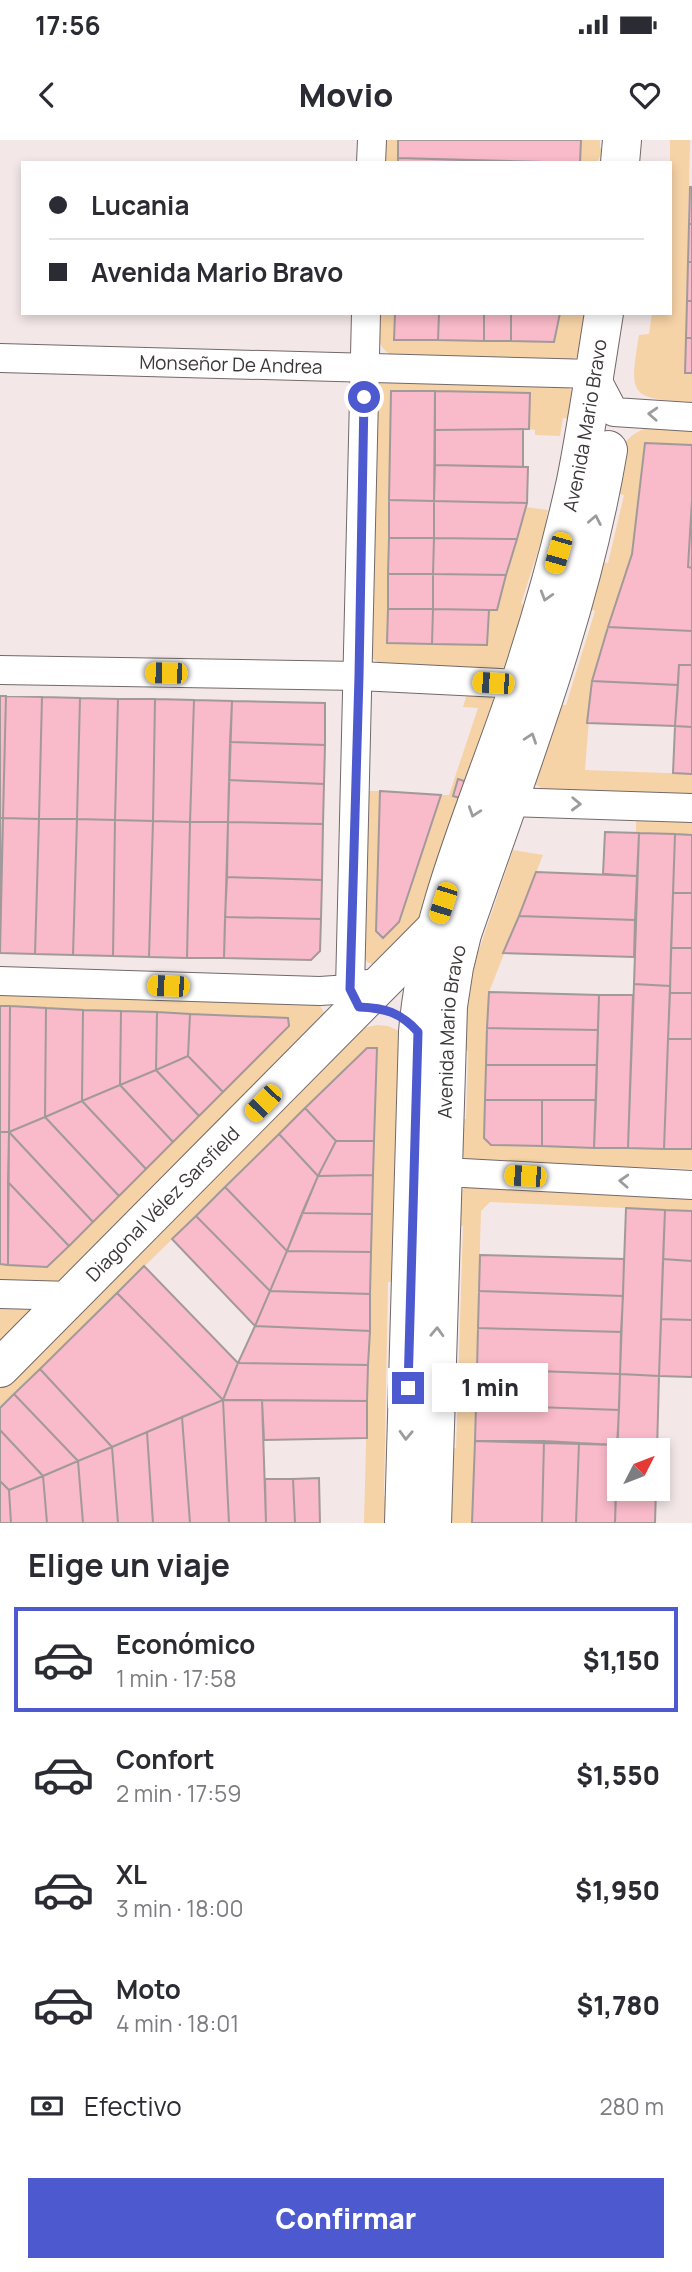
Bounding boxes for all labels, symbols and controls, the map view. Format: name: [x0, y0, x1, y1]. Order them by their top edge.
text: 17:56: [35, 7, 101, 43]
text: Movio: [299, 73, 393, 117]
icon: back: [28, 76, 66, 114]
icon: heart: [626, 76, 664, 114]
text: Lucania: [91, 187, 189, 223]
text: Avenida Mario Bravo: [91, 254, 343, 290]
street label: Avenida Mario Bravo: [557, 337, 613, 514]
street label: Monseñor De Andrea: [139, 349, 323, 380]
route start: [348, 381, 380, 413]
one-way arrow: [647, 407, 658, 422]
one-way arrow: [586, 514, 601, 526]
car: [543, 530, 574, 576]
one-way arrow: [539, 590, 554, 602]
car: [145, 662, 188, 684]
car: [472, 671, 515, 695]
one-way arrow: [522, 732, 537, 744]
one-way arrow: [571, 797, 582, 812]
one-way arrow: [469, 805, 483, 817]
car: [427, 880, 460, 926]
street label: Avenida Mario Bravo: [432, 942, 472, 1119]
car: [147, 975, 190, 997]
car: [241, 1081, 286, 1125]
street label: Diagonal Vélez Sarsfield: [80, 1121, 245, 1287]
car: [504, 1164, 547, 1188]
one-way arrow: [618, 1174, 629, 1189]
one-way arrow: [430, 1327, 445, 1338]
callout: 1 min: [432, 1364, 548, 1412]
text: 1 min: [461, 1371, 519, 1403]
route end: [392, 1372, 424, 1404]
one-way arrow: [399, 1430, 414, 1441]
north arrow: [607, 1438, 670, 1502]
map controls: [607, 1438, 670, 1501]
text: Elige un viaje: [28, 1543, 230, 1587]
text: Económico: [116, 1626, 255, 1662]
icon: car: [32, 1628, 95, 1691]
text: $1,150: [583, 1642, 660, 1678]
text: 1 min · 17:58: [116, 1662, 237, 1694]
text: Confort: [116, 1741, 215, 1777]
icon: car: [32, 1743, 95, 1806]
text: $1,550: [576, 1757, 660, 1793]
text: 2 min · 17:59: [116, 1777, 242, 1809]
text: XL: [116, 1856, 147, 1892]
icon: car: [32, 1858, 95, 1921]
text: $1,950: [575, 1872, 660, 1908]
text: 3 min · 18:00: [116, 1892, 244, 1924]
text: Moto: [116, 1971, 181, 2007]
icon: car: [32, 1973, 95, 2036]
text: $1,780: [576, 1987, 660, 2023]
text: 4 min · 18:01: [116, 2007, 239, 2039]
icon: cash: [28, 2087, 66, 2125]
text: Efectivo: [84, 2088, 182, 2124]
text: 280 m: [599, 2090, 664, 2122]
button: Confirmar: [28, 2178, 664, 2258]

